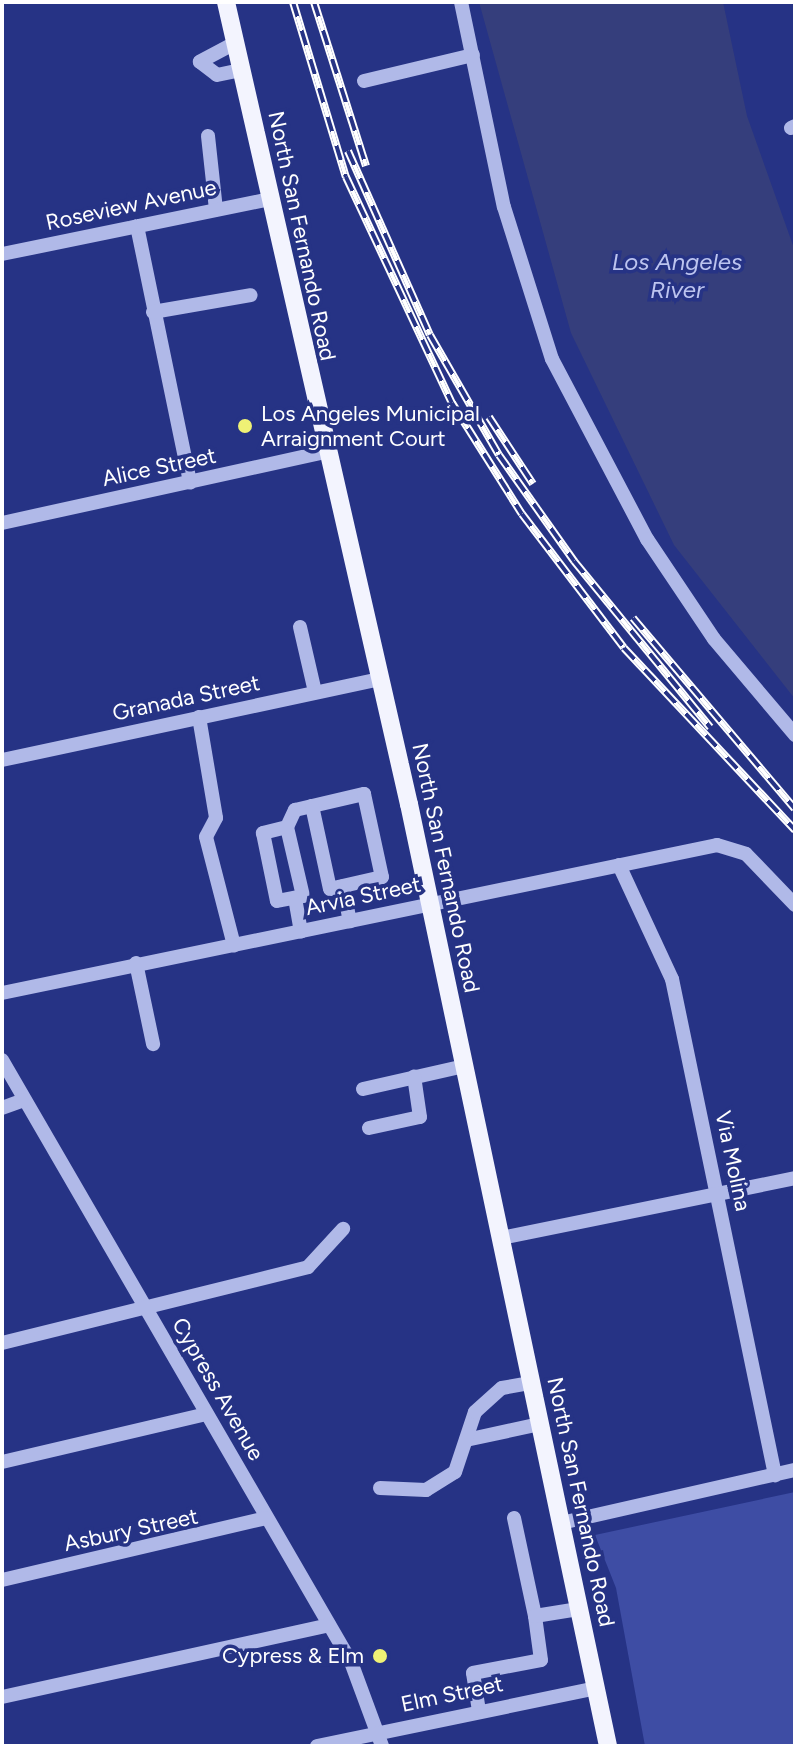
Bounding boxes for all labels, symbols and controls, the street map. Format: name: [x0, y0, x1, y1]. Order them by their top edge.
street label: North San Fernando Road: [263, 109, 341, 363]
street label: Roseview Avenue: [43, 174, 219, 236]
water label: Los Angeles River: [612, 248, 742, 304]
place label: Los Angeles Municipal Arraignment Court: [261, 400, 480, 452]
marker: Los Angeles Municipal Arraignment Court: [236, 417, 254, 435]
street label: Alice Street: [100, 442, 218, 492]
street label: Granada Street: [110, 669, 262, 727]
street label: North San Fernando Road: [407, 741, 485, 995]
street label: Arvia Street: [303, 871, 423, 921]
street label: Via Molina: [710, 1108, 756, 1214]
street label: Cypress Avenue: [167, 1313, 269, 1465]
street label: North San Fernando Road: [542, 1375, 620, 1629]
street label: Asbury Street: [62, 1503, 200, 1557]
place label: Cypress & Elm: [222, 1643, 364, 1669]
marker: Cypress & Elm: [371, 1647, 389, 1665]
street label: Elm Street: [399, 1670, 505, 1718]

